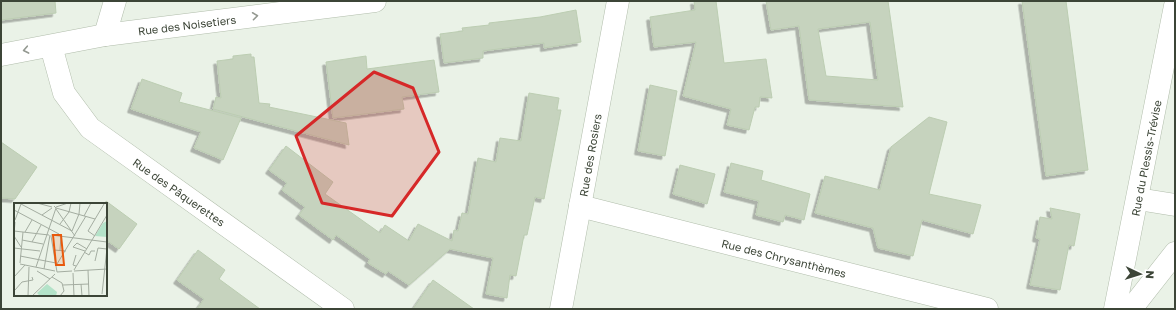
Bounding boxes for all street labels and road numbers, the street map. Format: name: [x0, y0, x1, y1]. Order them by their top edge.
street label: Rue des Noisetiers: [137, 13, 237, 37]
street label: Rue du Plessis-Trévise: [1128, 99, 1164, 217]
street label: Rue des Rosiers: [576, 112, 604, 198]
street label: Rue des Pâquerettes: [130, 155, 228, 229]
street label: Rue des Chrysanthèmes: [720, 236, 848, 280]

